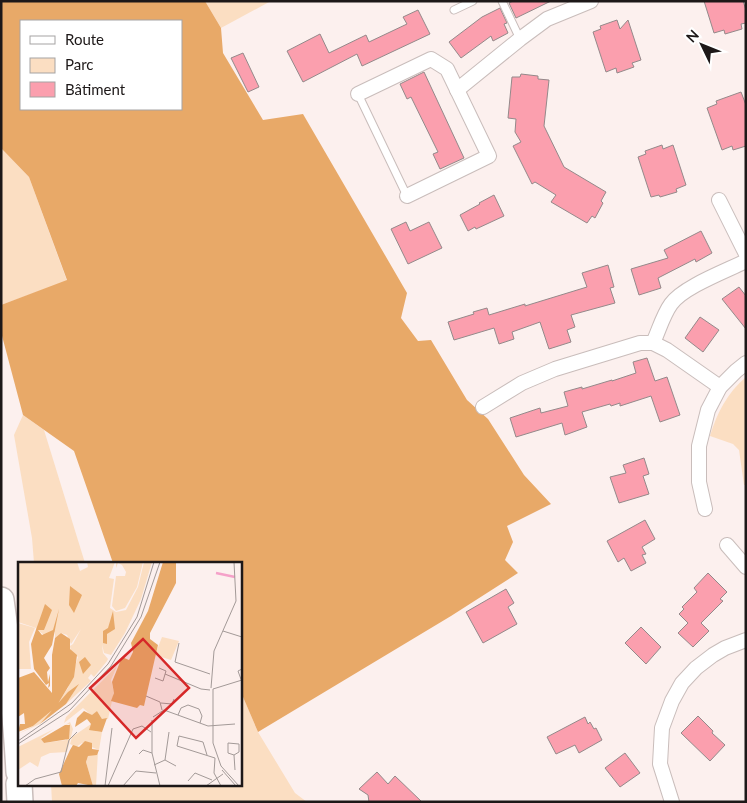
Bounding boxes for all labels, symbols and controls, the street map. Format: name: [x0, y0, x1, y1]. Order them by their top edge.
legend: [20, 20, 182, 110]
north arrow: [677, 20, 727, 70]
text: N: [682, 26, 702, 46]
text: Route: [65, 30, 104, 48]
text: Parc: [65, 55, 94, 73]
text: Bâtiment: [65, 80, 126, 98]
inset map: [18, 562, 241, 786]

